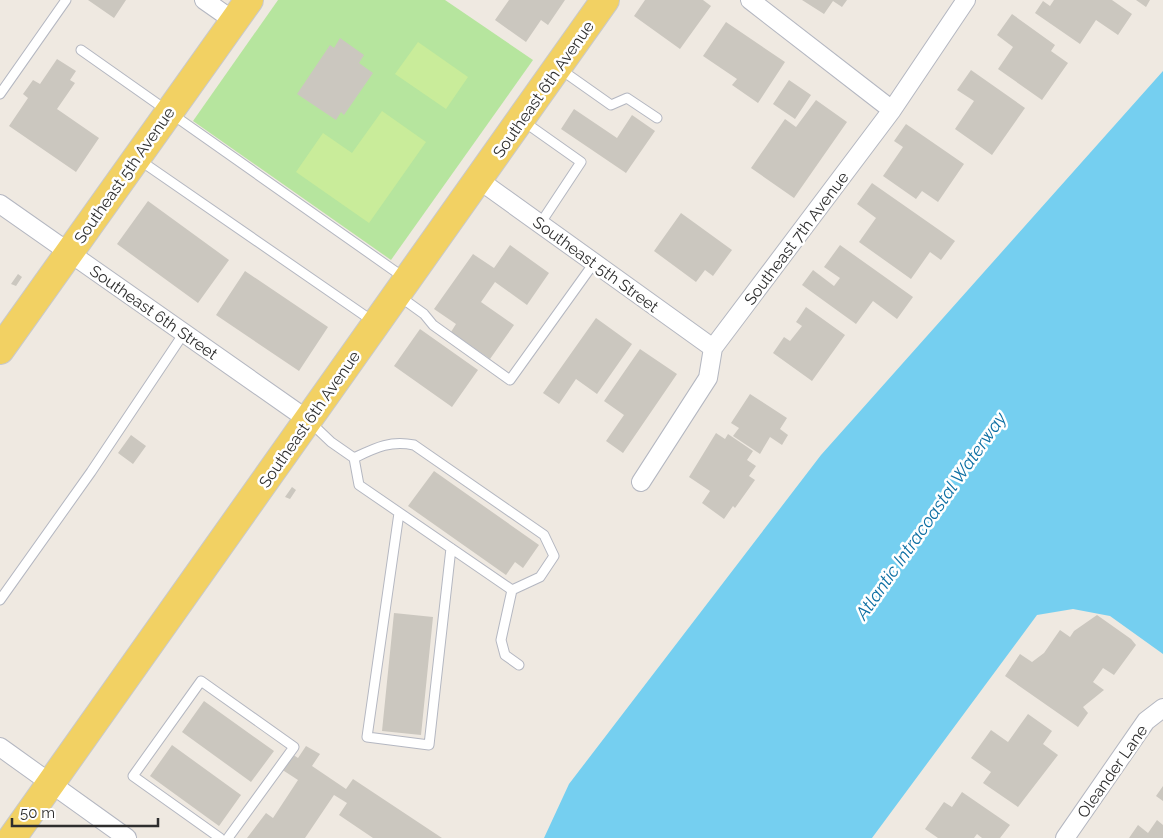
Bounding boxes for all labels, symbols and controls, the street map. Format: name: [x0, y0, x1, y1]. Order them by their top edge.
street label: Southeast 6th Avenue: [489, 17, 598, 161]
street label: Southeast 5th Avenue: [70, 104, 179, 247]
street label: Southeast 7th Avenue: [740, 168, 853, 309]
street label: Southeast 5th Street: [529, 212, 663, 317]
street label: Southeast 6th Street: [86, 261, 222, 364]
street label: Southeast 6th Avenue: [255, 347, 364, 491]
water label: Atlantic Intracoastal Waterway: [850, 407, 1011, 624]
street label: Oleander Lane: [1073, 721, 1152, 821]
scale bar: [12, 796, 159, 828]
text: 50 m: [20, 804, 55, 822]

